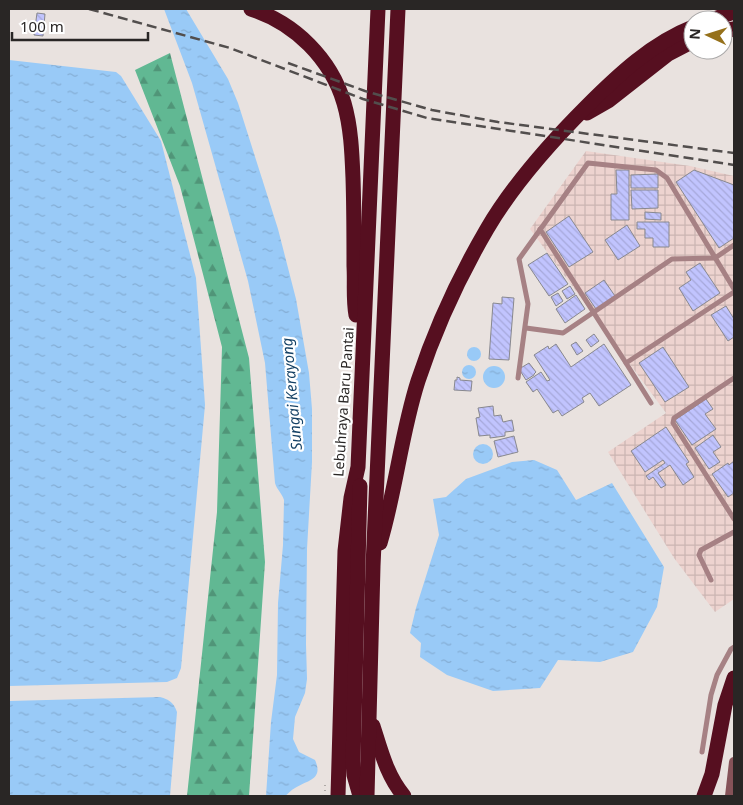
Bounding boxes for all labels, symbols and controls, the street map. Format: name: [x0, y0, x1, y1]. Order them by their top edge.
scale bar: [12, 10, 149, 42]
north arrow: [683, 10, 733, 60]
text: 100 m: [20, 16, 64, 36]
text: N: [685, 28, 704, 40]
street label: Lebuhraya Baru Pantai: [328, 327, 358, 477]
water label: Sungai Kerayong: [276, 337, 306, 451]

